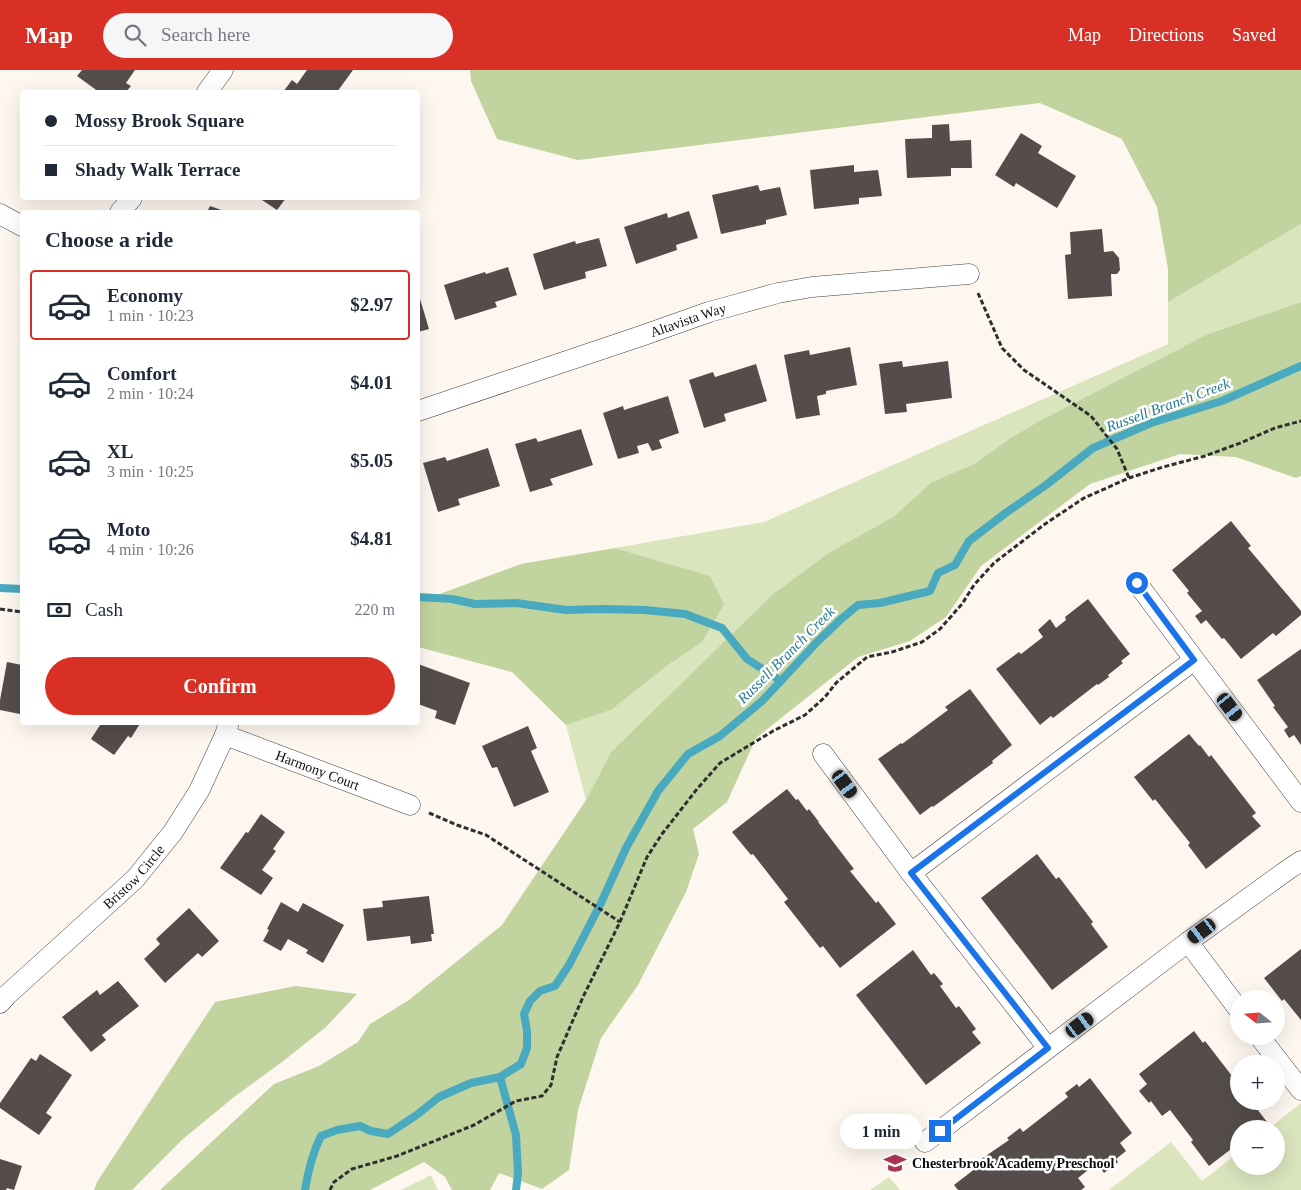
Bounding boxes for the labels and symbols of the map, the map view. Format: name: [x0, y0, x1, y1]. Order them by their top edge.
street label: Altavista Way: [648, 300, 728, 340]
water label: Russell Branch Creek: [1103, 375, 1232, 435]
route start: [1126, 572, 1148, 594]
water label: Russell Branch Creek: [734, 603, 838, 707]
car: [1214, 691, 1245, 723]
street label: Harmony Court: [274, 747, 362, 793]
car: [830, 767, 859, 801]
street label: Bristow Circle: [100, 842, 167, 912]
car: [1185, 916, 1218, 946]
north arrow: [1230, 990, 1285, 1045]
car: [1063, 1010, 1096, 1040]
callout: 1 min: [840, 1114, 922, 1148]
route end: [929, 1120, 951, 1142]
school or university icon: Chesterbrook Academy Preschool: [882, 1150, 908, 1176]
place label: Chesterbrook Academy Preschool: [912, 1156, 1115, 1171]

